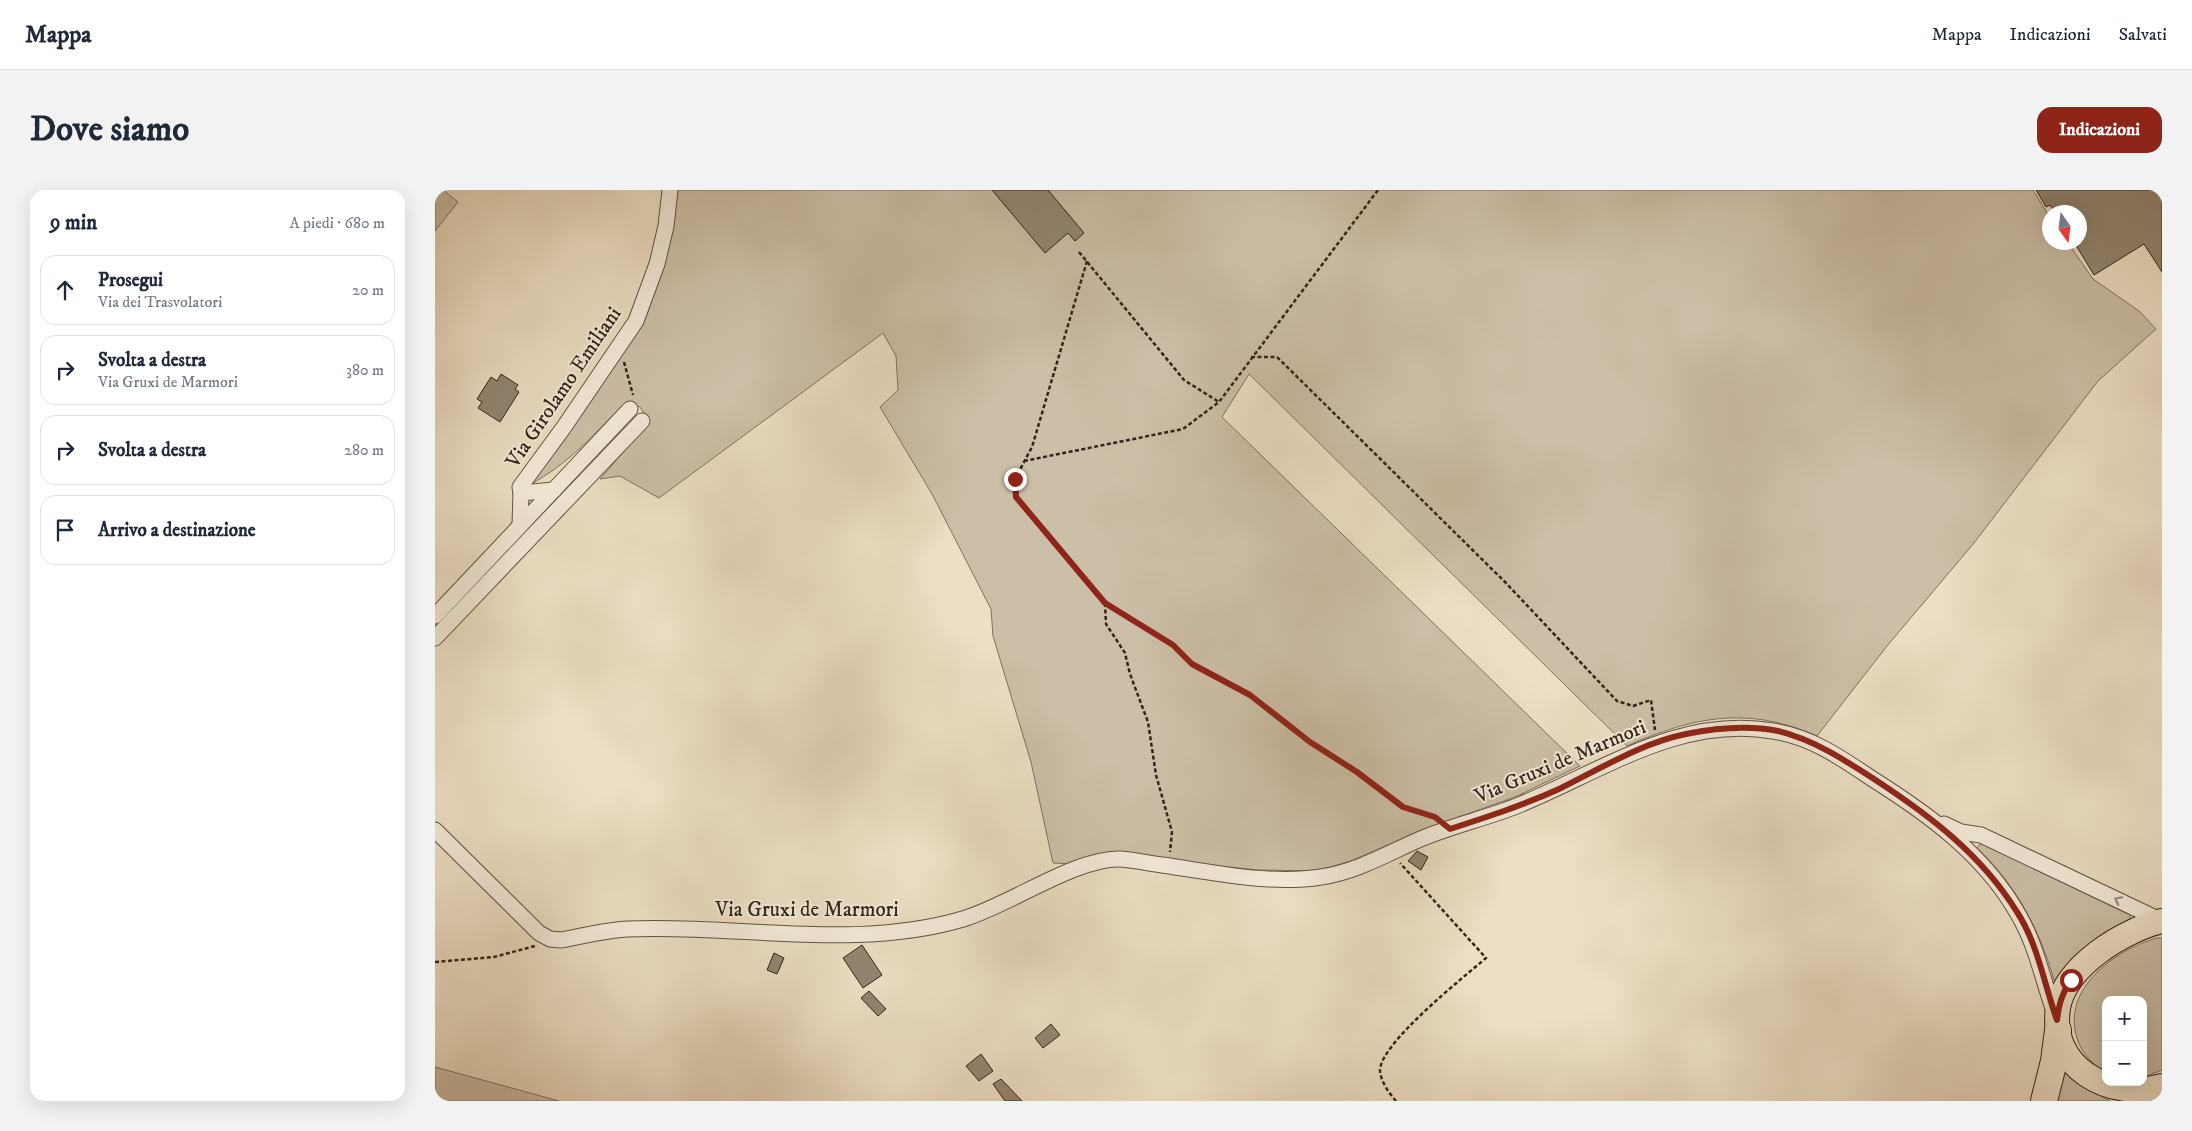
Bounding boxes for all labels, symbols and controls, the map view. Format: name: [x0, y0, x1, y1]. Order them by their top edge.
text: Mappa: [25, 20, 91, 50]
text: Mappa: [1932, 24, 1982, 46]
text: Indicazioni: [2010, 24, 2091, 46]
text: Salvati: [2119, 24, 2167, 46]
button: Indicazioni: [2037, 107, 2162, 153]
text: Dove siamo: [30, 108, 189, 152]
north arrow: [2042, 205, 2087, 250]
text: 9 min: [50, 210, 97, 236]
text: A piedi · 680 m: [289, 213, 385, 233]
text: Prosegui: [98, 269, 163, 292]
icon: ahead: [51, 276, 79, 304]
text: 20 m: [352, 280, 384, 300]
text: Via dei Trasvolatori: [98, 292, 222, 312]
street label: Via Girolamo Emiliani: [500, 302, 627, 474]
text: Svolta a destra: [98, 349, 206, 372]
icon: right: [51, 356, 79, 384]
text: 380 m: [346, 360, 384, 380]
text: Via Gruxi de Marmori: [98, 372, 238, 392]
icon: right: [51, 436, 79, 464]
text: Svolta a destra: [98, 439, 206, 462]
text: 280 m: [344, 440, 384, 460]
route end: [1004, 468, 1027, 491]
icon: arrive: [51, 516, 79, 544]
text: Arrivo a destinazione: [98, 519, 256, 542]
street label: Via Gruxi de Marmori: [1470, 714, 1650, 810]
one-way arrow: [2114, 896, 2123, 907]
street label: Via Gruxi de Marmori: [714, 897, 899, 923]
route start: [2060, 969, 2083, 992]
map controls: [2102, 996, 2147, 1086]
button: +: [2102, 996, 2147, 1041]
button: −: [2102, 1041, 2147, 1086]

